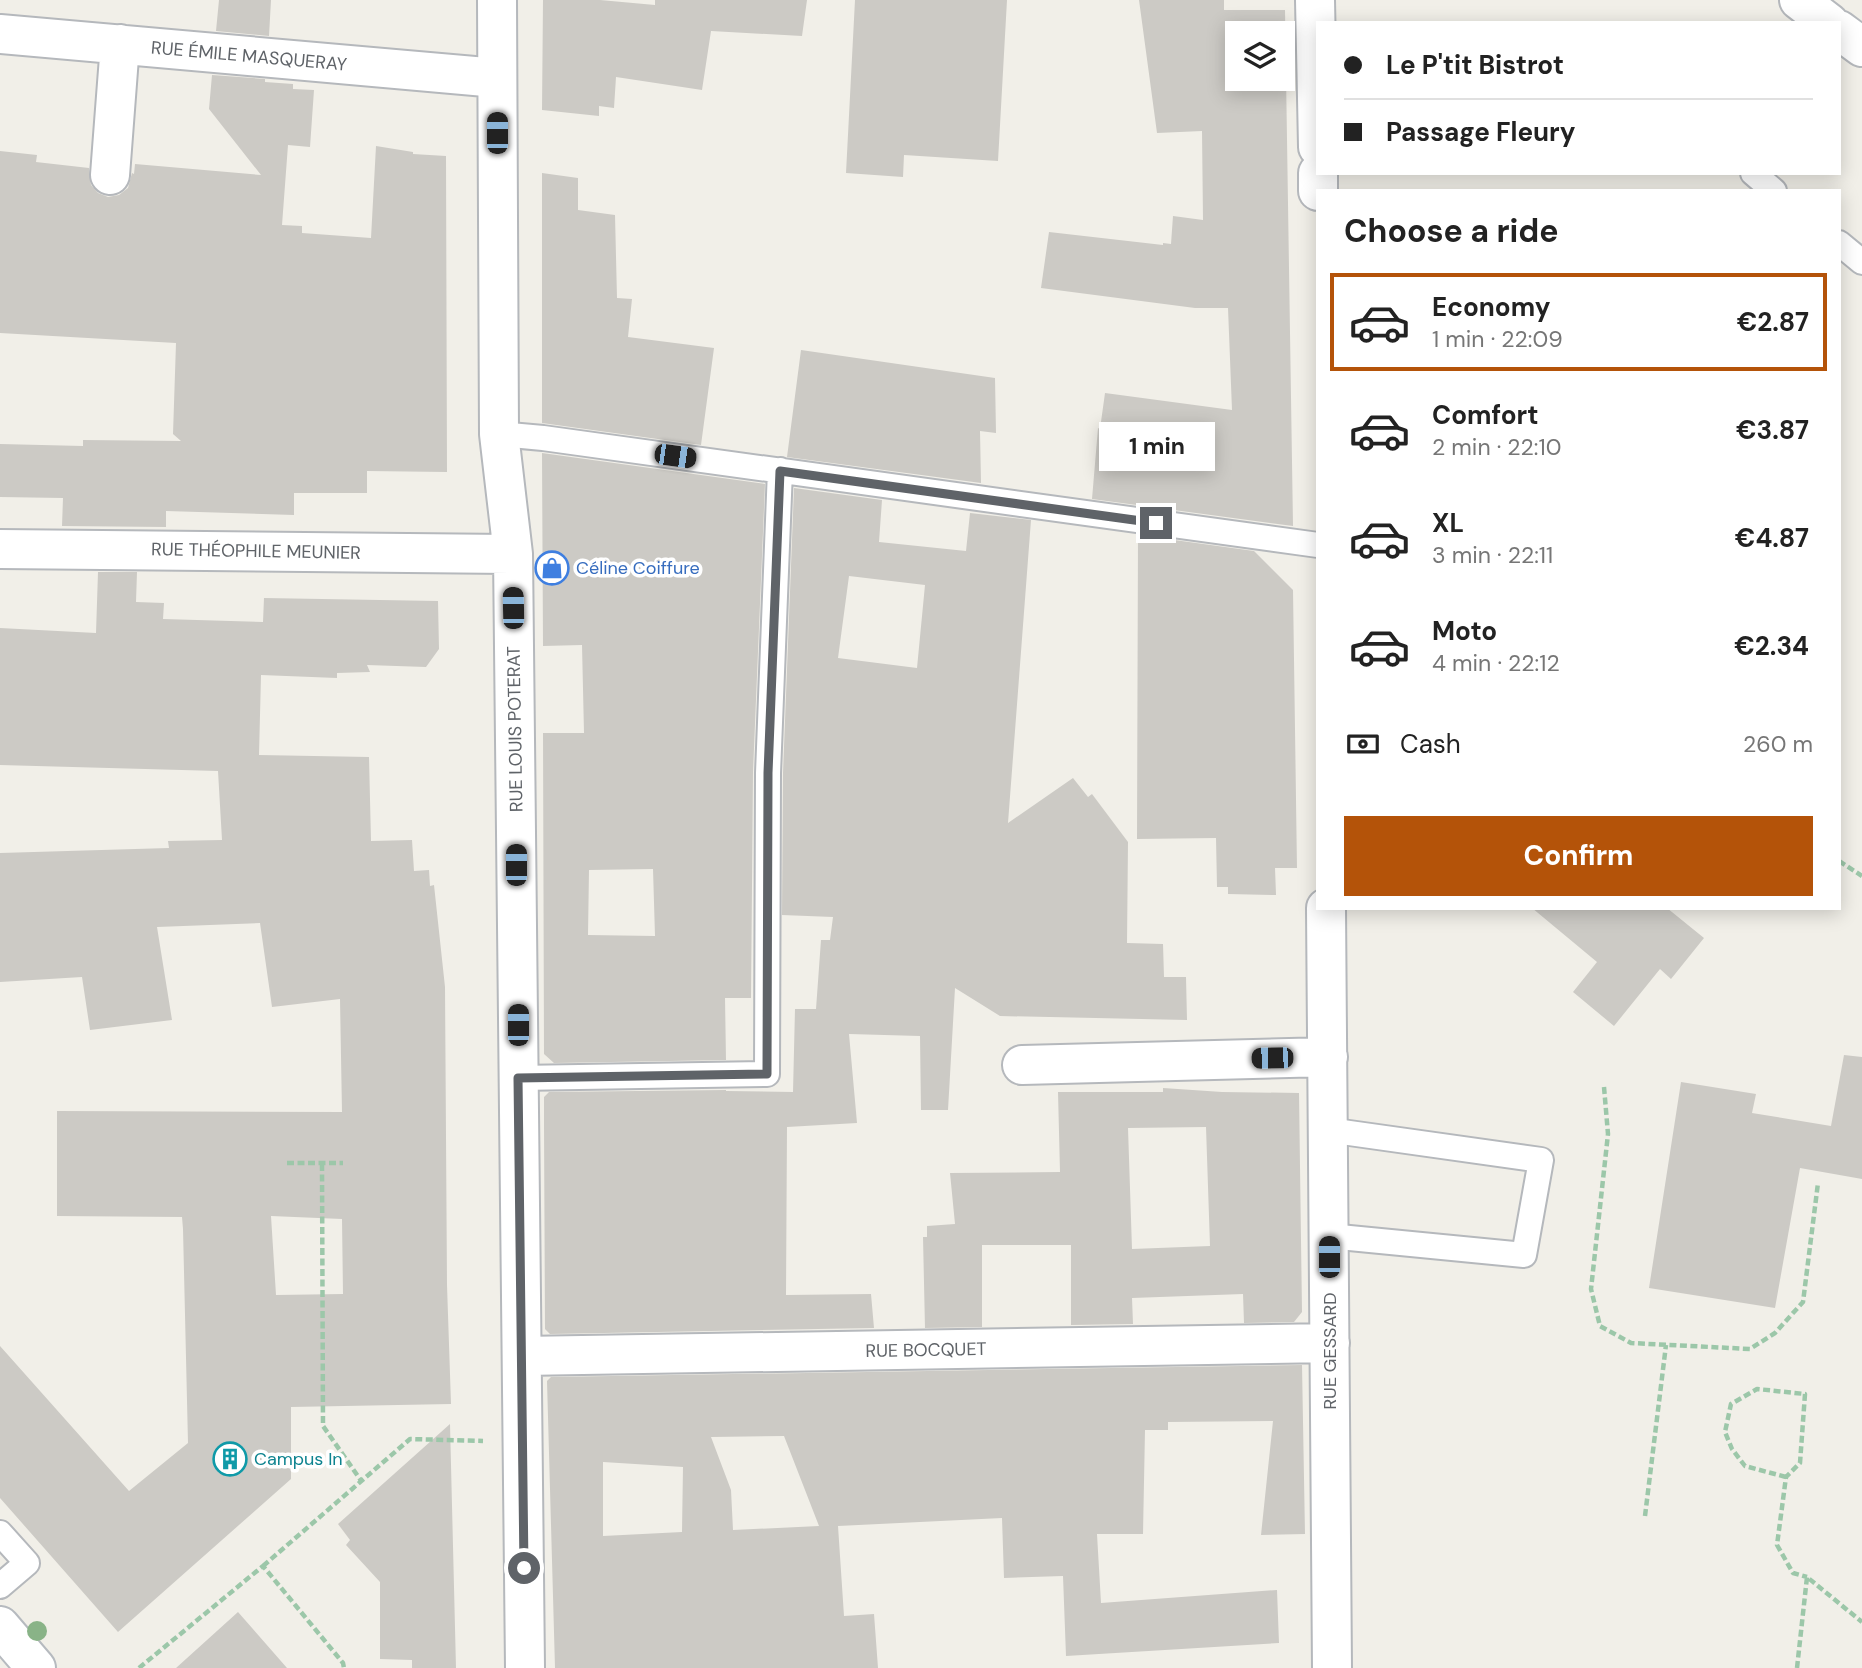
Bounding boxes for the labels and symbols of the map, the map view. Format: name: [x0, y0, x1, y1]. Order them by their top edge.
street label: RUE ÉMILE MASQUERAY: [150, 35, 349, 77]
car: [487, 112, 508, 154]
callout: 1 min: [1098, 421, 1214, 470]
car: [653, 443, 698, 469]
route end: [1140, 507, 1172, 539]
street label: RUE THÉOPHILE MEUNIER: [151, 537, 361, 565]
shop icon: Céline Coiffure: [533, 549, 571, 587]
place label: Céline Coiffure: [576, 556, 700, 580]
car: [503, 587, 524, 629]
street label: RUE LOUIS POTERAT: [502, 646, 528, 812]
car: [506, 844, 527, 886]
car: [508, 1004, 529, 1046]
car: [1251, 1047, 1294, 1069]
car: [1319, 1236, 1340, 1278]
street label: RUE GESSARD: [1318, 1292, 1342, 1410]
street label: RUE BOCQUET: [865, 1337, 987, 1363]
building icon: Campus In: [211, 1440, 249, 1478]
place label: Campus In: [254, 1447, 343, 1471]
route start: [508, 1552, 540, 1584]

